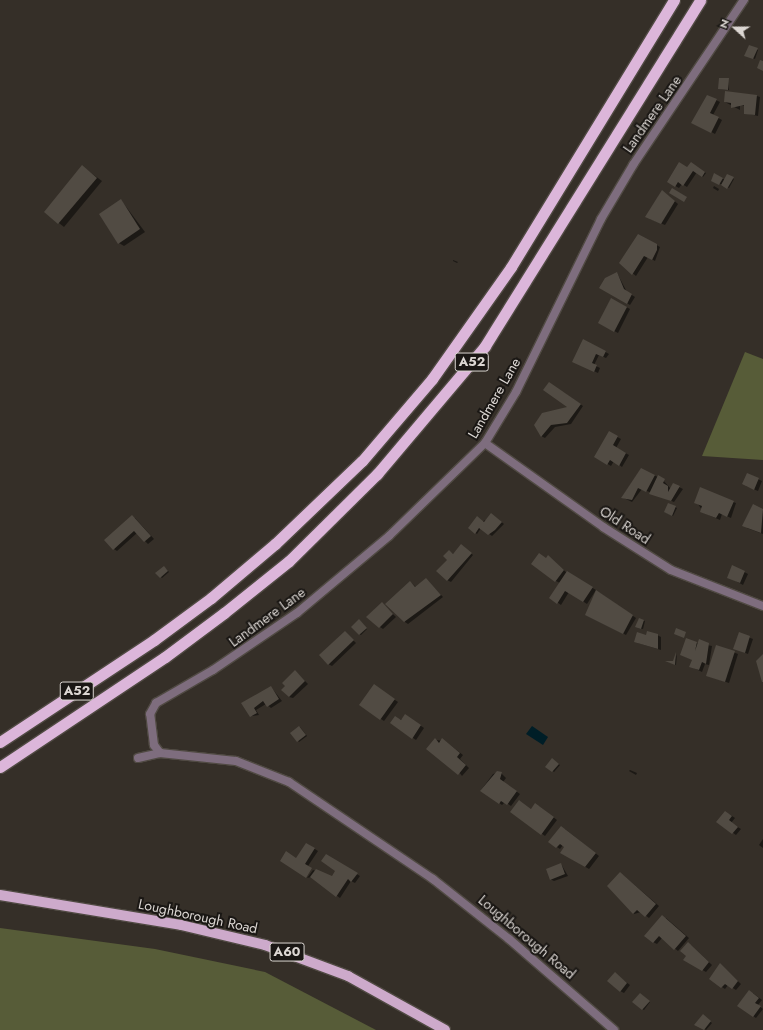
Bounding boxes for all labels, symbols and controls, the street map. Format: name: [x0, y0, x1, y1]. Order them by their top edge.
north arrow: [715, 8, 755, 48]
text: N: [715, 17, 733, 31]
street label: Landmere Lane: [619, 72, 685, 156]
road number: A52: [454, 351, 490, 373]
street label: Landmere Lane: [464, 355, 524, 441]
street label: Old Road: [597, 503, 653, 547]
street label: Landmere Lane: [226, 584, 308, 650]
road number: A52: [59, 680, 95, 702]
street label: Loughborough Road: [475, 891, 579, 983]
street label: Loughborough Road: [137, 895, 259, 937]
road number: A60: [269, 941, 305, 963]

